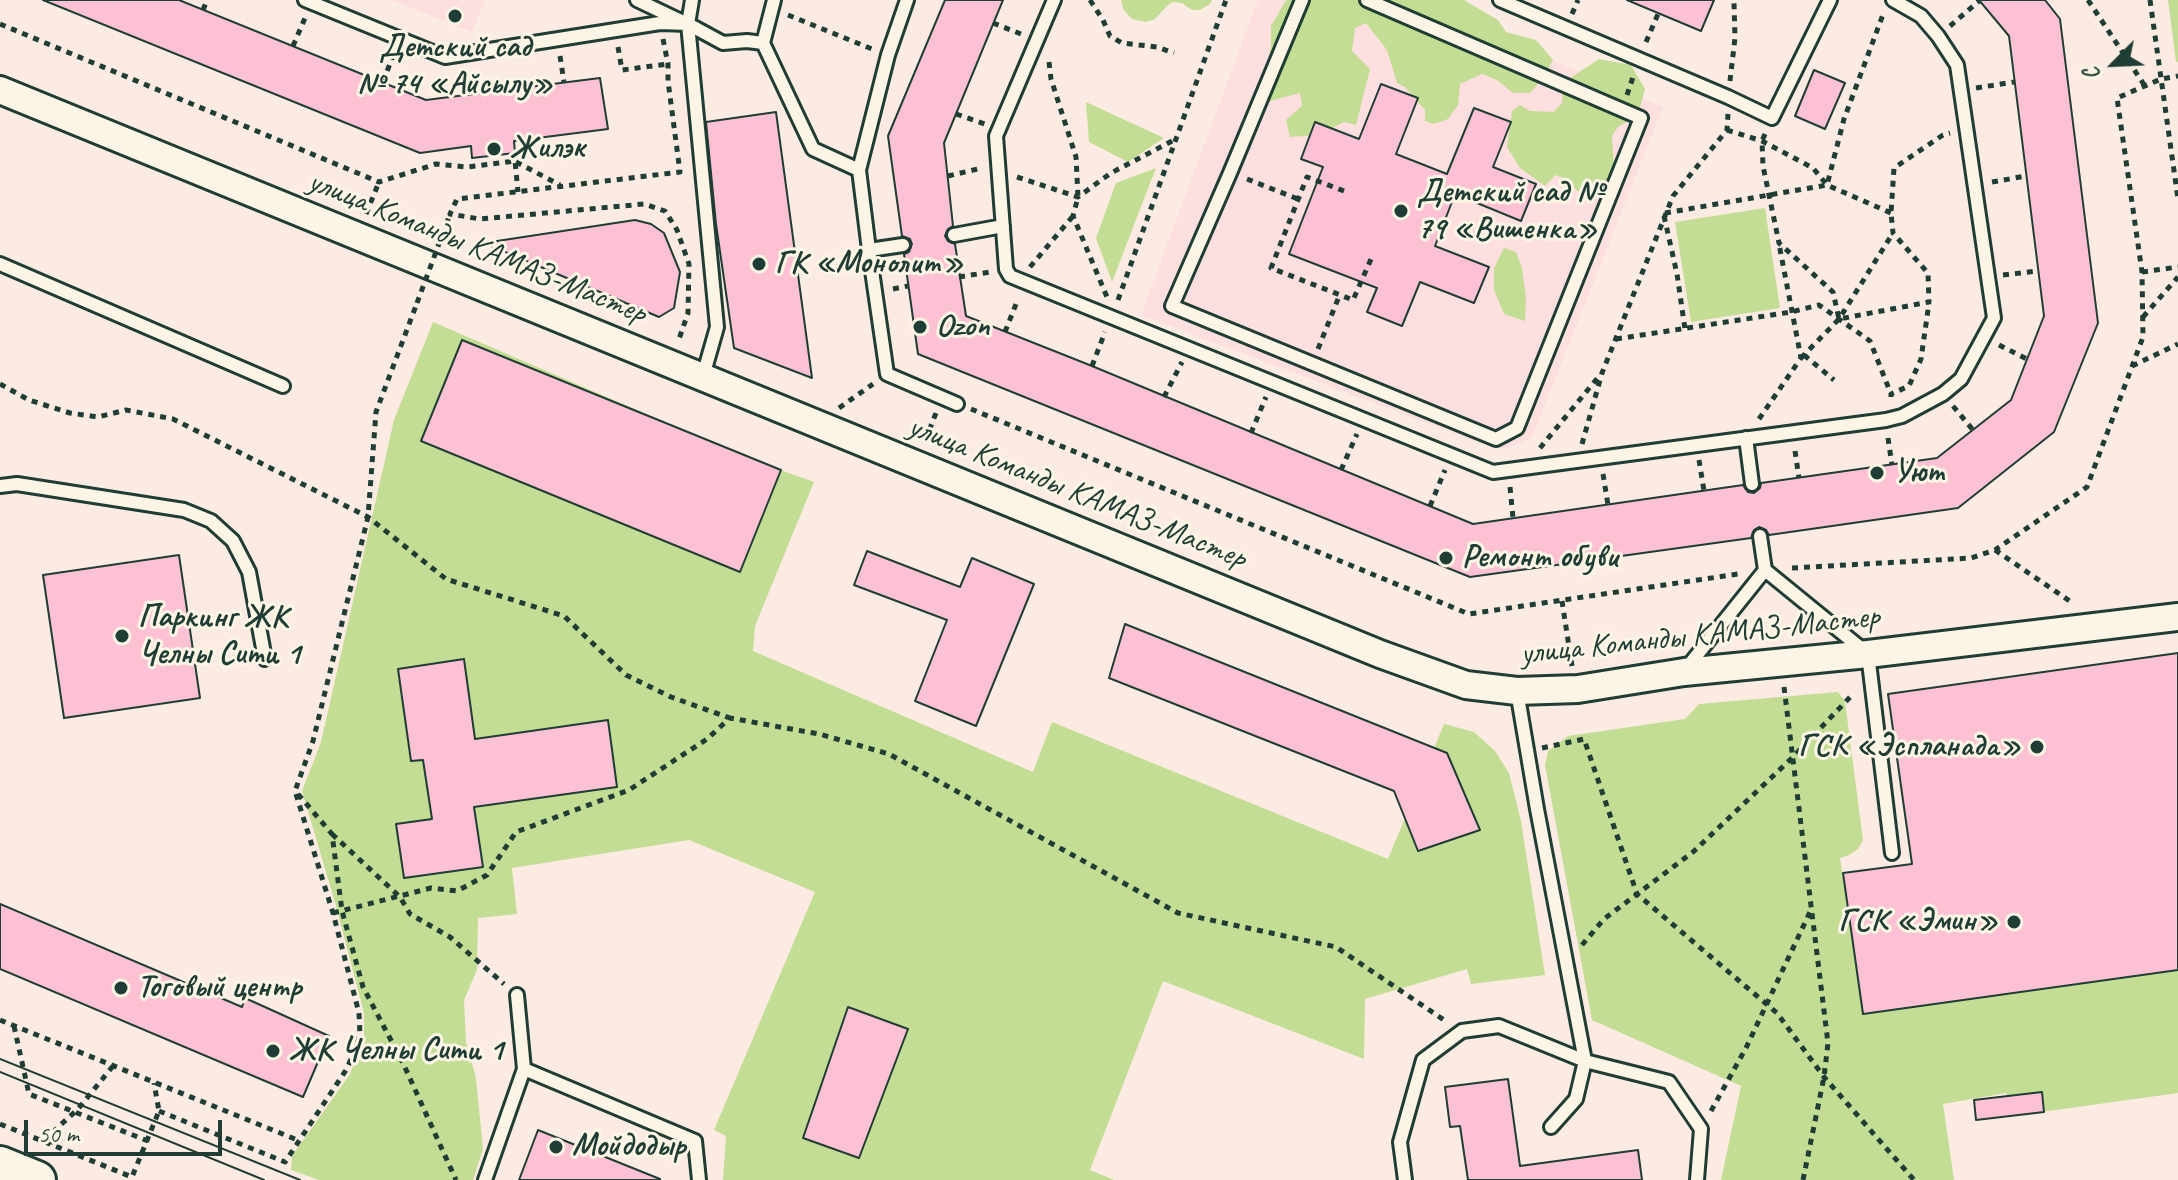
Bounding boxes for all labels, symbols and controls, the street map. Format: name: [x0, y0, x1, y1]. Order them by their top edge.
marker: Детский сад № 74 «Айсылу»: [446, 7, 464, 25]
north arrow: [2074, 24, 2154, 104]
place label: Детский сад № 74 «Айсылу»: [357, 29, 553, 104]
text: С: [2077, 63, 2107, 84]
place label: Жилэк: [510, 130, 584, 168]
marker: Жилэк: [485, 140, 503, 158]
street label: улица Команды КАМАЗ-Мастер: [302, 163, 652, 333]
place label: Детский сад № 79 «Вишенка»: [1417, 174, 1603, 249]
marker: Детский сад № 79 «Вишенка»: [1392, 202, 1410, 220]
place label: ГК «Монолит»: [775, 245, 963, 283]
marker: ГК «Монолит»: [750, 255, 768, 273]
place label: Ozon: [936, 308, 989, 346]
marker: Ozon: [911, 318, 929, 336]
street label: улица Команды КАМАЗ-Мастер: [902, 408, 1252, 578]
place label: Уют: [1893, 454, 1943, 492]
marker: Уют: [1868, 464, 1886, 482]
place label: Ремонт обуви: [1462, 539, 1618, 577]
marker: Ремонт обуви: [1437, 549, 1455, 567]
street label: улица Команды КАМАЗ-Мастер: [1519, 598, 1881, 674]
place label: Паркинг ЖК Челны Сити 1: [138, 599, 300, 674]
marker: Паркинг ЖК Челны Сити 1: [113, 627, 131, 645]
place label: ГСК «Эспланада»: [1798, 728, 2021, 766]
marker: ГСК «Эспланада»: [2028, 738, 2046, 756]
place label: ГСК «Эмин»: [1838, 903, 1998, 941]
marker: ГСК «Эмин»: [2005, 913, 2023, 931]
place label: Тоговый центр: [137, 969, 301, 1007]
marker: Тоговый центр: [112, 979, 130, 997]
place label: ЖК Челны Сити 1: [289, 1032, 503, 1070]
marker: ЖК Челны Сити 1: [264, 1042, 282, 1060]
scale bar: [28, 1104, 226, 1154]
text: 50 m: [38, 1119, 79, 1149]
place label: Мойдодыр: [572, 1128, 685, 1166]
marker: Мойдодыр: [547, 1138, 565, 1156]

